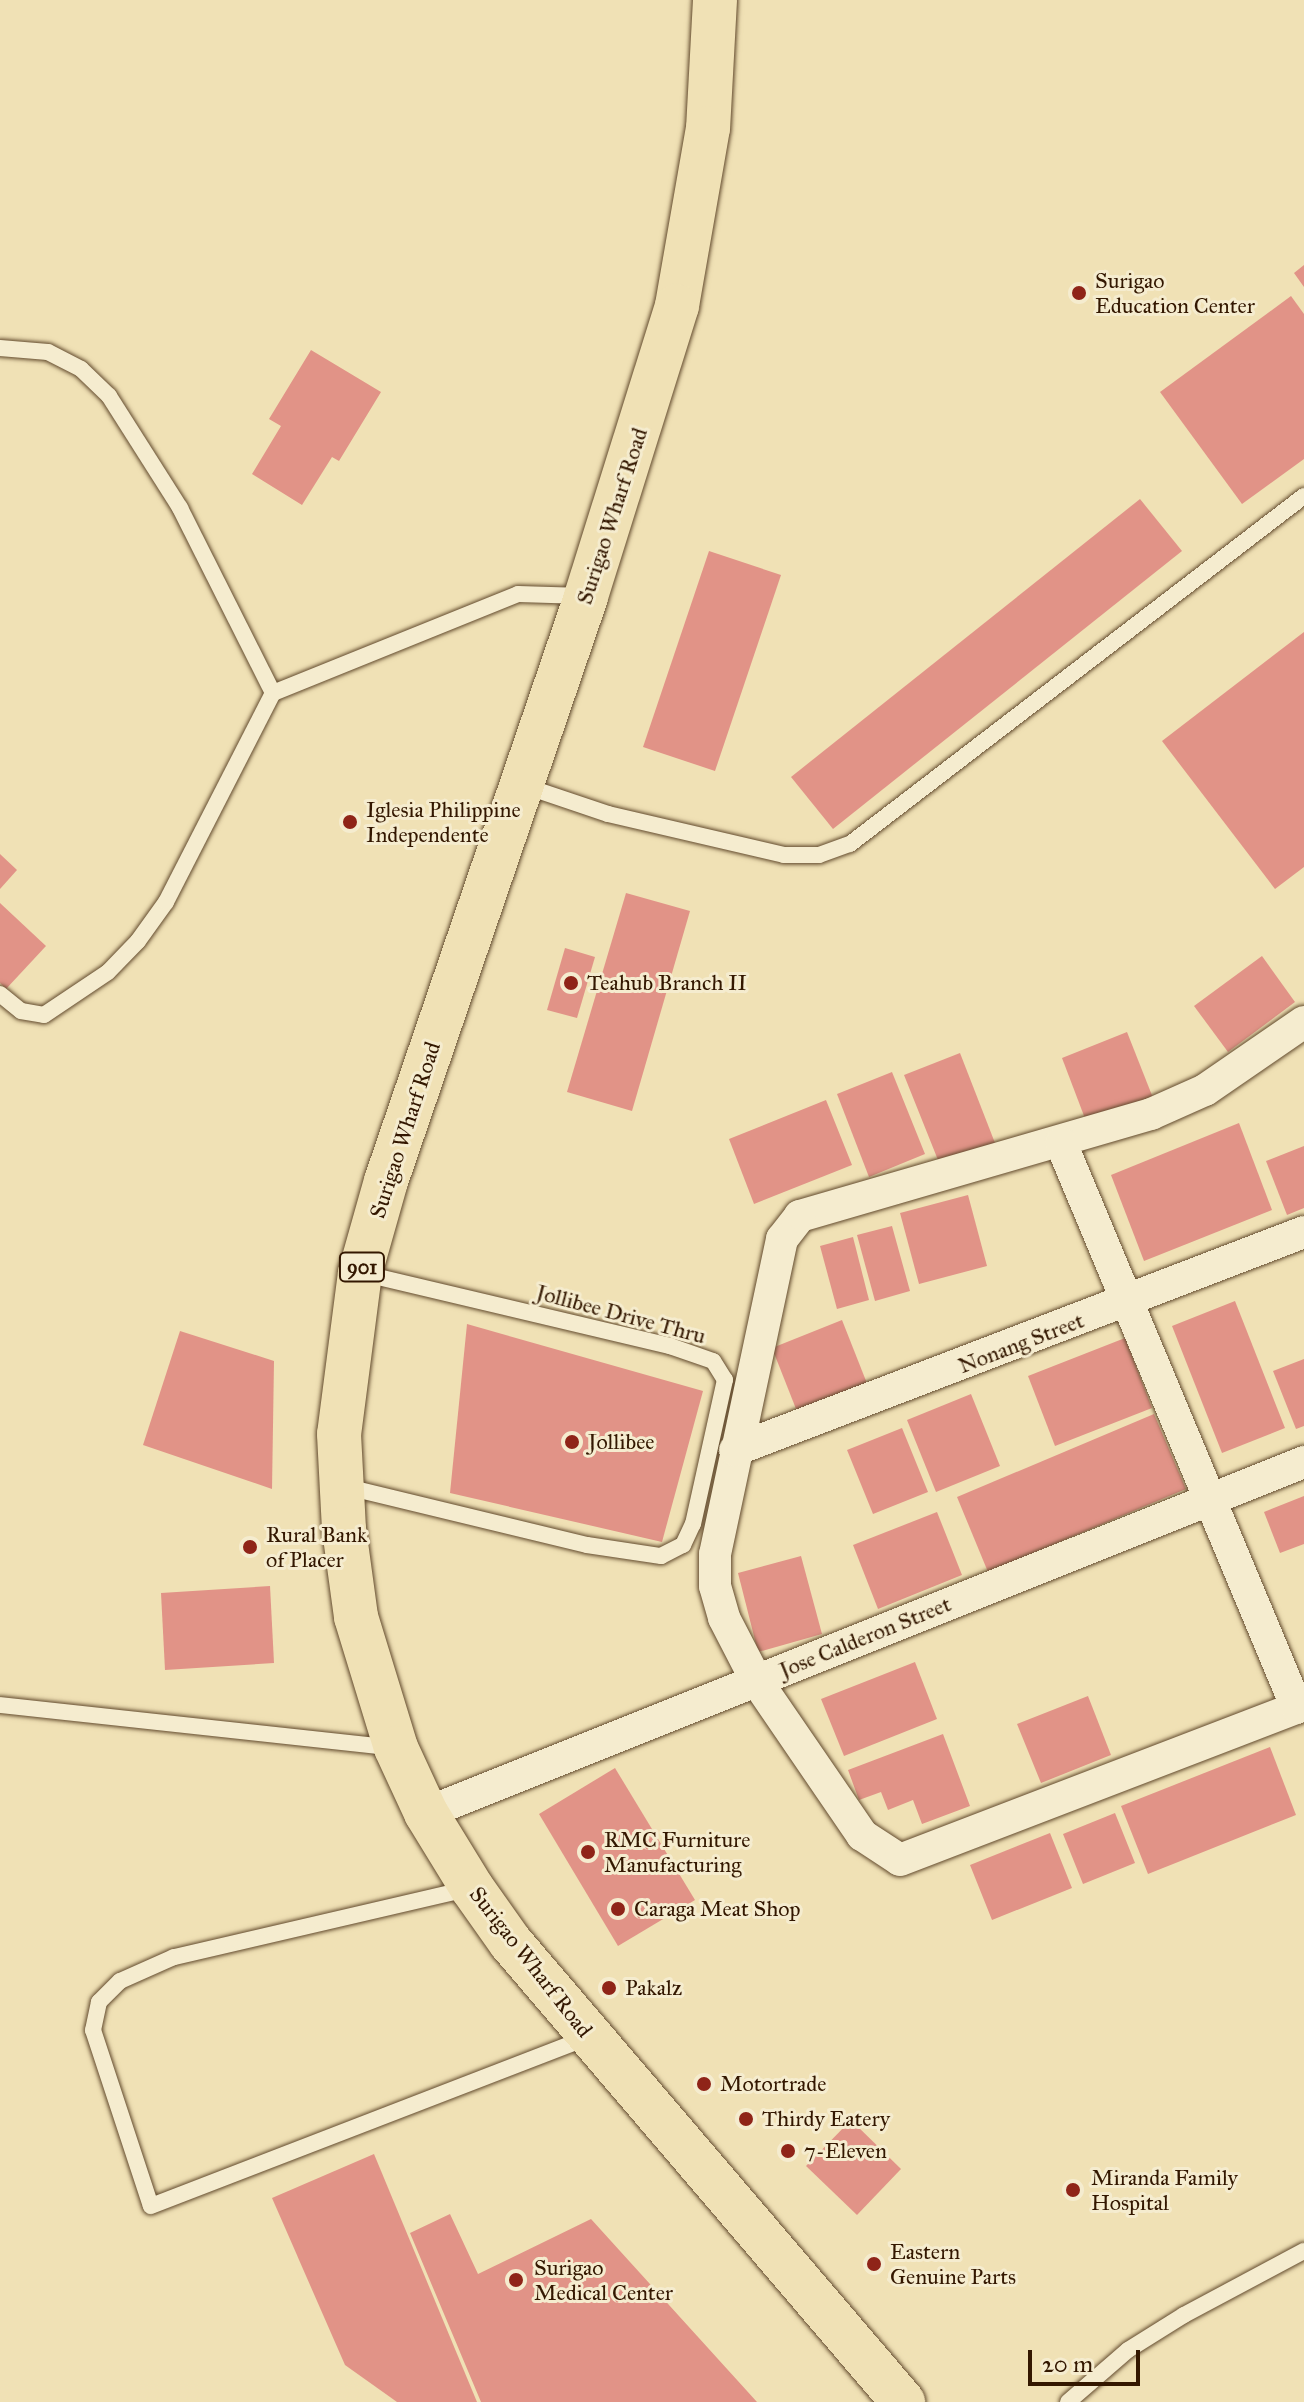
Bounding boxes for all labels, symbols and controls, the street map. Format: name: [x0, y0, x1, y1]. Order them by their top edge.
place label: Surigao Education Center: [1095, 267, 1255, 318]
marker: Surigao Education Center: [1070, 284, 1088, 302]
street label: Surigao Wharf Road: [571, 424, 653, 608]
place label: Iglesia Philippine Independente: [366, 796, 521, 848]
marker: Iglesia Philippine Independente: [341, 813, 359, 831]
place label: Teahub Branch II: [587, 970, 747, 996]
marker: Teahub Branch II: [562, 974, 580, 992]
street label: Surigao Wharf Road: [364, 1038, 446, 1222]
road number: 901: [338, 1251, 386, 1283]
street label: Jollibee Drive Thru: [533, 1279, 709, 1349]
street label: Nonang Street: [955, 1307, 1087, 1379]
place label: Jollibee: [588, 1429, 654, 1455]
marker: Jollibee: [563, 1433, 581, 1451]
place label: Rural Bank of Placer: [266, 1521, 367, 1572]
marker: Rural Bank of Placer: [241, 1538, 259, 1556]
street label: Jose Calderon Street: [775, 1591, 955, 1683]
place label: RMC Furniture Manufacturing: [604, 1826, 750, 1878]
marker: RMC Furniture Manufacturing: [579, 1843, 597, 1861]
street label: Surigao Wharf Road: [464, 1881, 598, 2043]
place label: Caraga Meat Shop: [634, 1896, 801, 1922]
marker: Caraga Meat Shop: [609, 1900, 627, 1918]
place label: Pakalz: [625, 1975, 682, 2001]
marker: Pakalz: [600, 1979, 618, 1997]
place label: Motortrade: [720, 2071, 826, 2097]
marker: Motortrade: [695, 2075, 713, 2093]
place label: Thirdy Eatery: [762, 2106, 890, 2132]
marker: Thirdy Eatery: [737, 2110, 755, 2128]
place label: 7-Eleven: [804, 2138, 887, 2164]
marker: 7-Eleven: [779, 2142, 797, 2160]
place label: Miranda Family Hospital: [1091, 2164, 1238, 2216]
marker: Miranda Family Hospital: [1062, 2179, 1084, 2201]
place label: Eastern Genuine Parts: [890, 2238, 1016, 2290]
place label: Surigao Medical Center: [534, 2254, 673, 2306]
marker: Eastern Genuine Parts: [865, 2255, 883, 2273]
marker: Surigao Medical Center: [505, 2269, 527, 2291]
scale bar: [1032, 2334, 1144, 2384]
text: 20 m: [1042, 2349, 1093, 2379]

